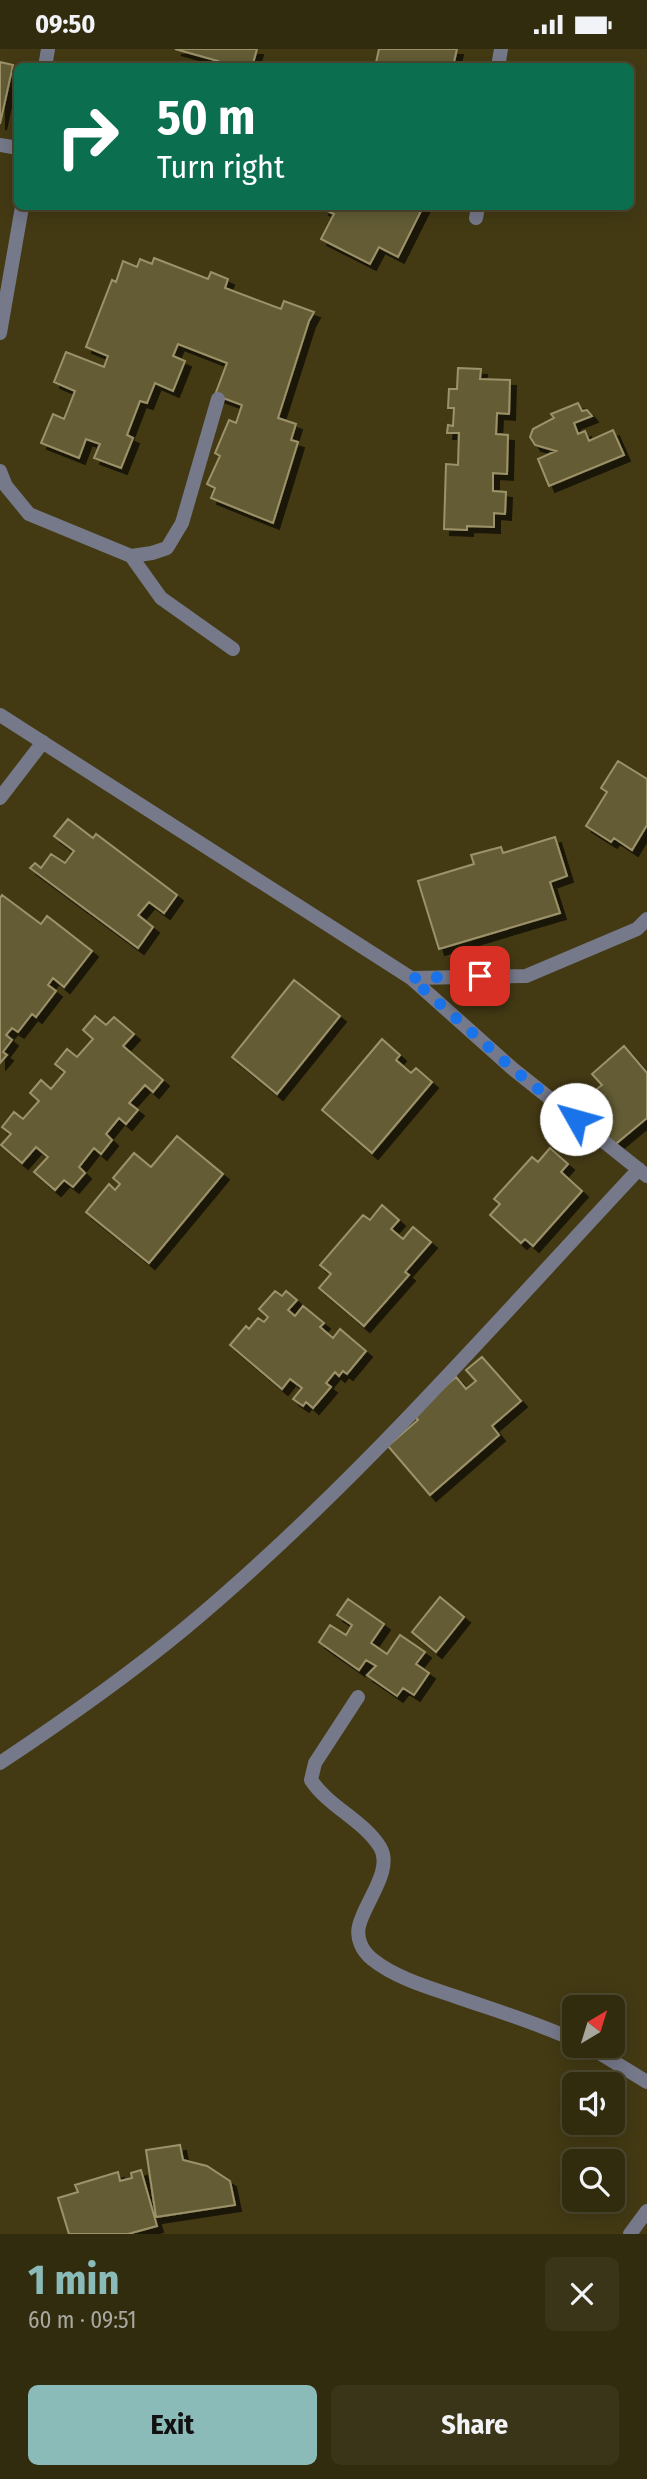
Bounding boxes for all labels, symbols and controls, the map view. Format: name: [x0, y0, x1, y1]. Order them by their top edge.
text: 09:50: [35, 9, 96, 40]
text: 50 m: [157, 88, 255, 147]
icon: right: [42, 91, 133, 182]
text: Turn right: [157, 148, 284, 186]
pin: [450, 946, 510, 1006]
icon: arrive: [461, 957, 499, 995]
position arrow: [539, 1082, 613, 1156]
north arrow: [562, 1995, 625, 2058]
map controls: [562, 1995, 625, 2212]
button: sound: [562, 2072, 625, 2135]
button: search: [562, 2149, 625, 2212]
text: 1 min: [28, 2255, 119, 2305]
button: close: [545, 2257, 619, 2331]
text: 60 m · 09:51: [28, 2306, 137, 2334]
button: Exit: [28, 2385, 317, 2465]
button: Share: [331, 2385, 619, 2465]

